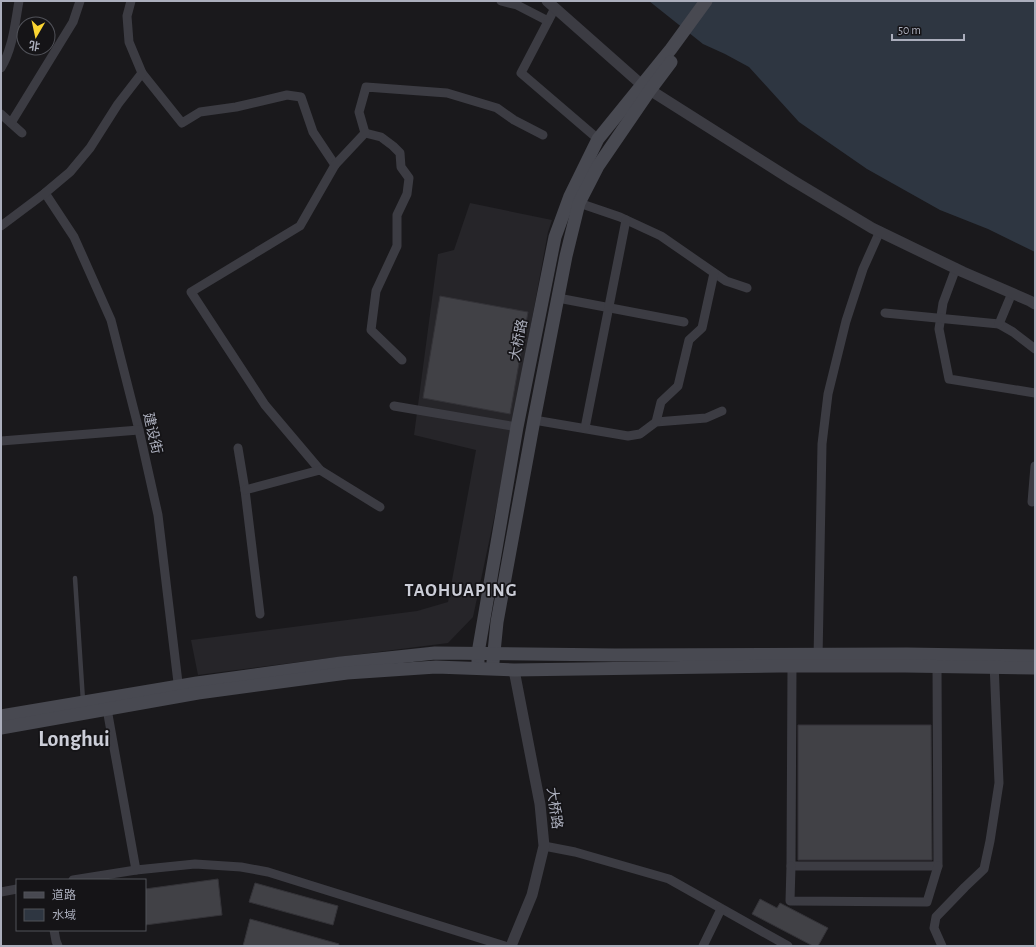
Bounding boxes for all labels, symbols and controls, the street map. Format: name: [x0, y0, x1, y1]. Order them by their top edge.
north arrow: [16, 16, 56, 56]
scale bar: [892, 16, 964, 42]
text: 50 m: [898, 24, 921, 36]
text: 北: [28, 39, 41, 52]
street label: 大桥路: [507, 318, 530, 362]
street label: 建设街: [140, 411, 165, 455]
district label: TAOHUAPING: [405, 582, 517, 600]
district label: Longhui: [38, 728, 110, 750]
street label: 大桥路: [544, 786, 565, 830]
legend: [16, 879, 146, 931]
text: 道路: [52, 888, 76, 901]
text: 水域: [52, 909, 76, 921]

